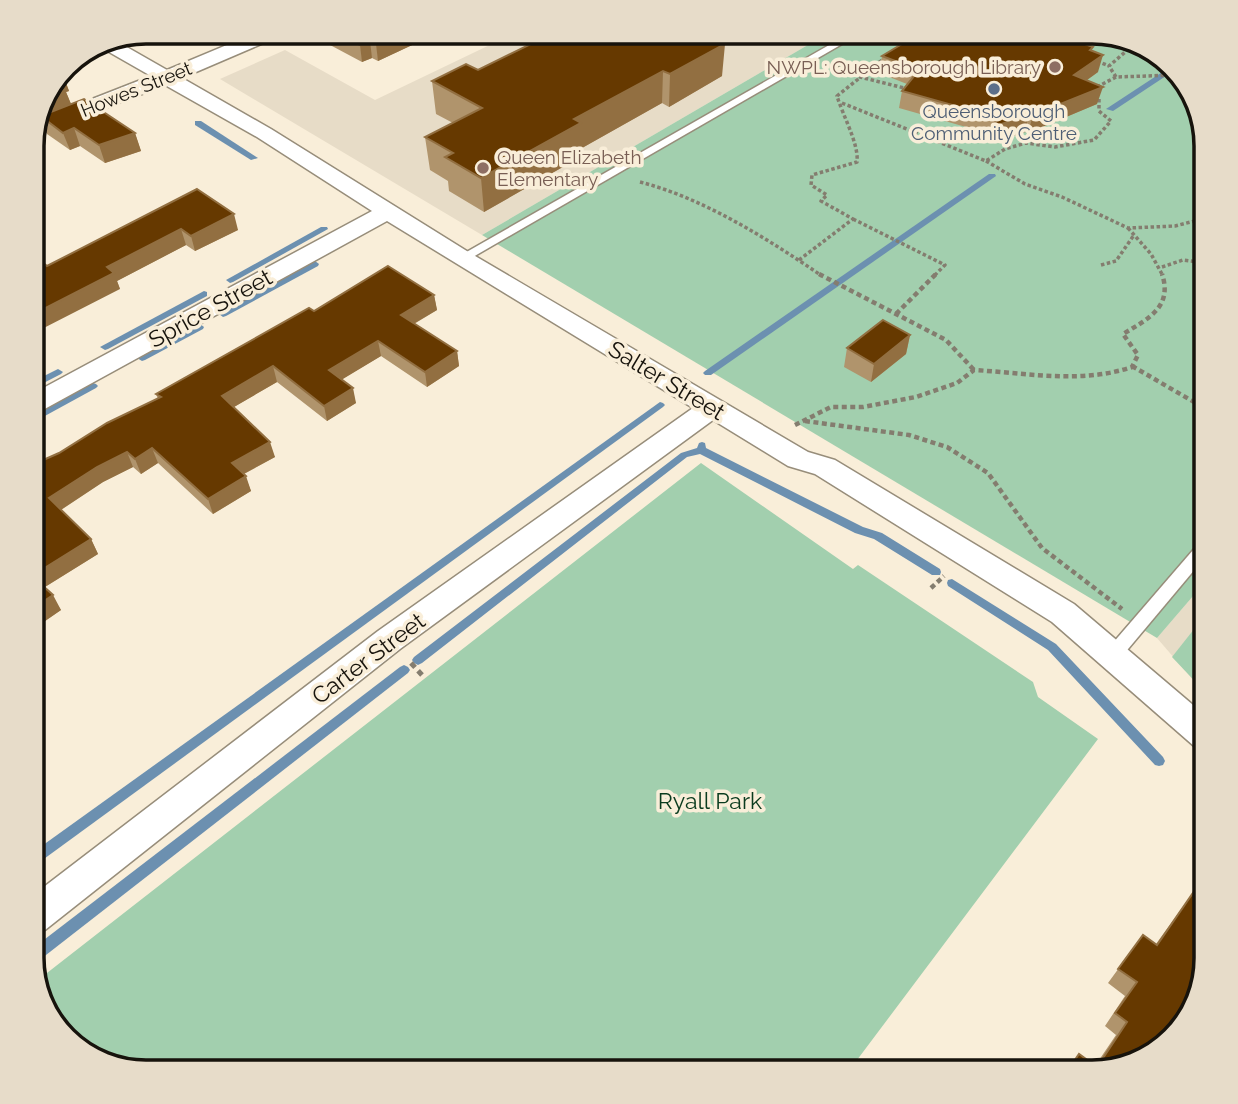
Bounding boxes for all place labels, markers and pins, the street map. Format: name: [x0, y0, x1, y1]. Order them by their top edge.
place label: NWPL: Queensborough Library: [767, 56, 1041, 78]
marker: NWPL: Queensborough Library: [1047, 59, 1063, 75]
marker: Queensborough Community Centre: [986, 81, 1002, 97]
place label: Queensborough Community Centre: [911, 100, 1077, 144]
place label: Queen Elizabeth Elementary: [497, 146, 642, 190]
marker: Queen Elizabeth Elementary: [475, 160, 491, 176]

